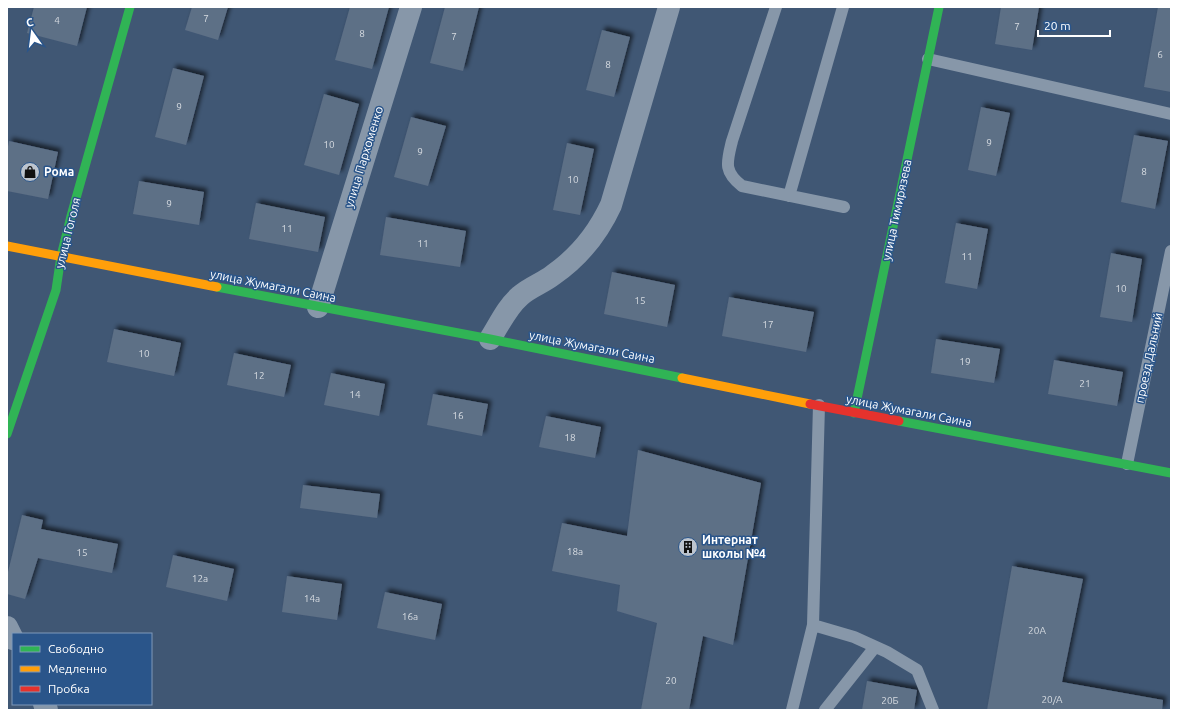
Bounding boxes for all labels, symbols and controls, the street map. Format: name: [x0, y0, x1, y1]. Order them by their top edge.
north arrow: [12, 12, 52, 52]
scale bar: [1038, 12, 1110, 38]
house number: 7: [203, 13, 209, 24]
house number: 4: [54, 15, 60, 26]
text: С: [25, 16, 34, 29]
text: 20 m: [1044, 19, 1071, 32]
house number: 7: [1014, 21, 1020, 32]
house number: 8: [359, 28, 365, 39]
house number: 7: [451, 31, 457, 42]
house number: 6: [1157, 49, 1163, 60]
house number: 8: [605, 59, 611, 70]
house number: 9: [176, 101, 182, 112]
street label: улица Пархоменко: [342, 105, 385, 209]
house number: 9: [986, 137, 992, 148]
house number: 10: [323, 139, 335, 150]
house number: 9: [417, 146, 423, 157]
street label: улица Тимирязева: [879, 158, 914, 262]
shop icon: Рома: [19, 161, 41, 183]
place label: Рома: [44, 165, 74, 178]
house number: 8: [1141, 166, 1147, 177]
house number: 10: [567, 174, 579, 185]
street label: улица Гоголя: [52, 196, 83, 270]
house number: 9: [166, 198, 172, 209]
house number: 11: [281, 223, 293, 234]
house number: 11: [417, 238, 429, 249]
house number: 11: [961, 251, 973, 262]
street label: улица Жумагали Саина: [209, 267, 337, 304]
house number: 10: [1115, 283, 1127, 294]
house number: 15: [634, 295, 646, 306]
street label: проезд Дальний: [1133, 312, 1164, 404]
house number: 17: [762, 319, 774, 330]
street label: улица Жумагали Саина: [528, 328, 656, 365]
house number: 10: [138, 348, 150, 359]
house number: 19: [959, 356, 971, 367]
house number: 12: [253, 370, 265, 381]
house number: 21: [1079, 378, 1091, 389]
house number: 14: [349, 389, 361, 400]
street label: улица Жумагали Саина: [845, 392, 973, 429]
house number: 16: [452, 410, 464, 421]
house number: 18: [564, 432, 576, 443]
place label: Интернат школы №4: [702, 533, 766, 560]
building icon: Интернат школы №4: [677, 536, 699, 558]
house number: 18а: [567, 546, 583, 557]
house number: 15: [76, 547, 88, 558]
house number: 12а: [192, 573, 208, 584]
house number: 14а: [304, 593, 320, 604]
house number: 16а: [402, 611, 418, 622]
house number: 20А: [1028, 625, 1046, 636]
legend: [12, 633, 152, 705]
text: Свободно: [48, 642, 104, 655]
text: Медленно: [48, 662, 107, 675]
house number: 20: [665, 675, 677, 686]
text: Пробка: [48, 682, 90, 695]
house number: 20/А: [1041, 694, 1063, 705]
house number: 20Б: [881, 695, 899, 706]

